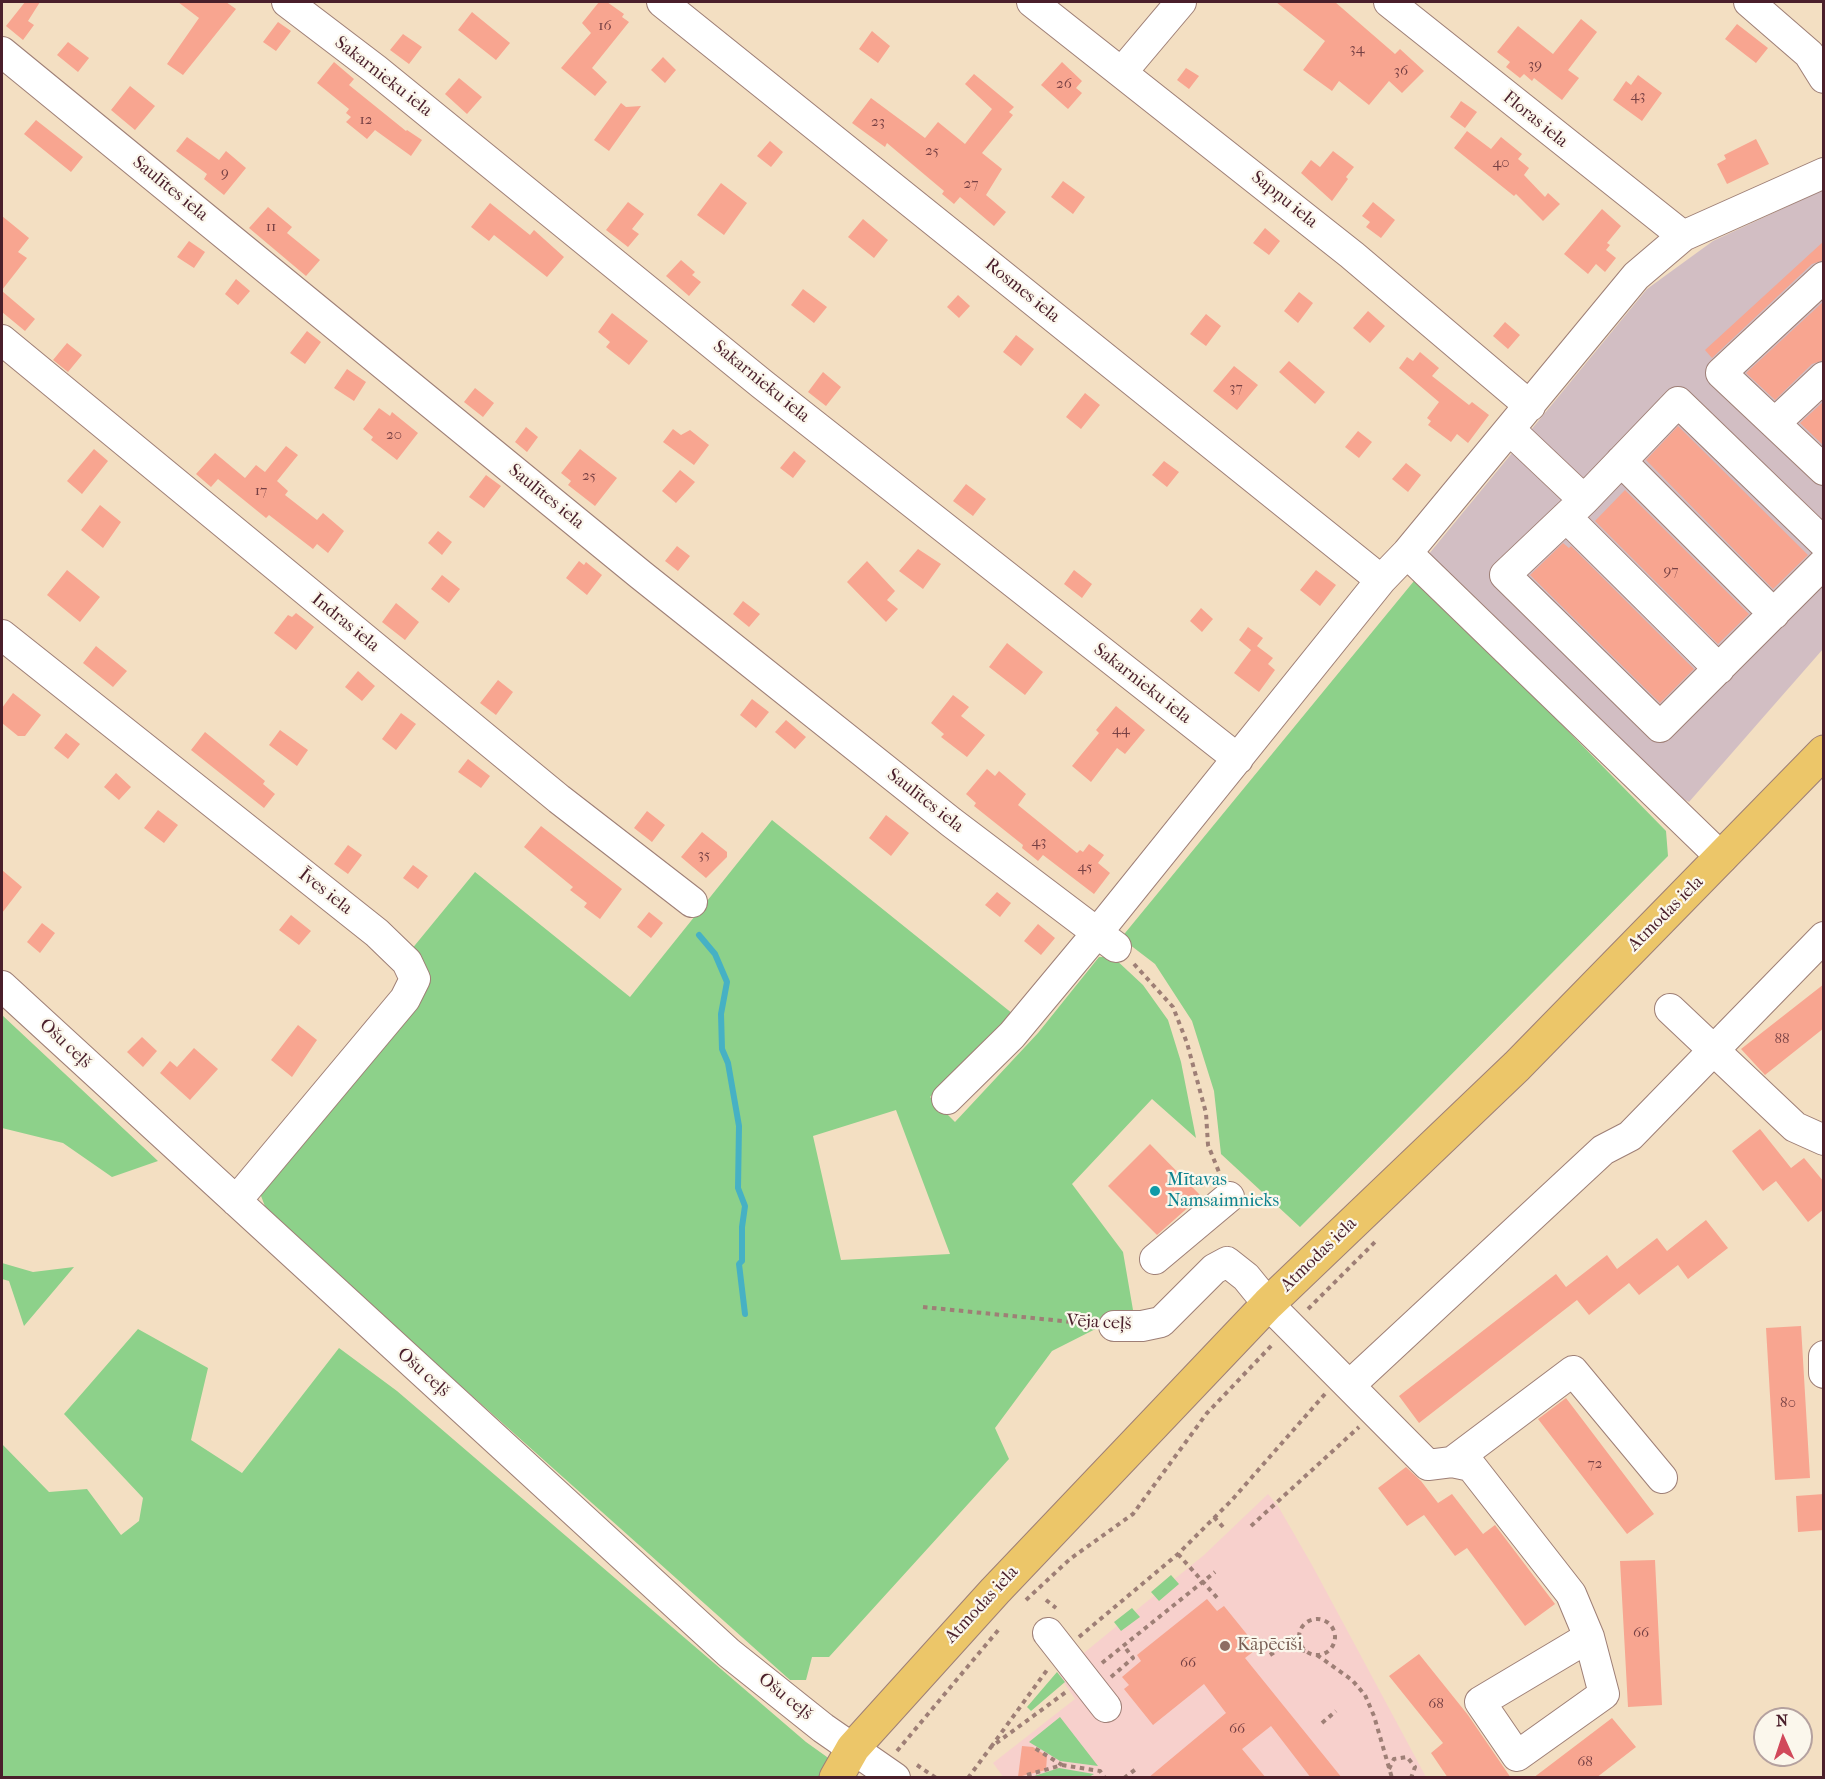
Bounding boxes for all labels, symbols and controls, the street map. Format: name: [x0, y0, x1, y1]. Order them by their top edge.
house number: 16: [598, 17, 612, 35]
street label: Sakarnieku iela: [330, 32, 436, 122]
house number: 34: [1349, 40, 1365, 58]
house number: 39: [1528, 56, 1542, 74]
house number: 36: [1394, 62, 1408, 80]
house number: 26: [1056, 75, 1072, 93]
street label: Floras iela: [1498, 87, 1572, 153]
house number: 43: [1630, 87, 1646, 105]
house number: 12: [359, 111, 373, 129]
house number: 23: [871, 113, 885, 131]
house number: 25: [925, 142, 939, 160]
street label: Saulītes iela: [128, 152, 212, 226]
house number: 40: [1492, 154, 1510, 172]
house number: 9: [221, 164, 229, 182]
street label: Sapņu iela: [1247, 167, 1321, 233]
house number: 27: [964, 175, 978, 193]
house number: 11: [266, 218, 276, 236]
street label: Rosmes iela: [980, 254, 1064, 328]
street label: Sakarnieku iela: [708, 336, 814, 428]
house number: 37: [1229, 379, 1243, 397]
house number: 20: [386, 426, 402, 444]
street label: Saulītes iela: [504, 460, 588, 534]
house number: 25: [582, 467, 596, 485]
house number: 17: [255, 482, 267, 500]
house number: 97: [1663, 562, 1679, 580]
street label: Indras iela: [307, 589, 383, 657]
street label: Sakarnieku iela: [1089, 639, 1195, 729]
house number: 44: [1112, 721, 1130, 739]
street label: Saulītes iela: [882, 764, 968, 838]
house number: 43: [1031, 833, 1047, 851]
house number: 35: [698, 846, 710, 864]
house number: 45: [1078, 858, 1092, 876]
street label: Īves iela: [294, 864, 356, 920]
street label: Atmodas iela: [1624, 872, 1708, 956]
street label: Ošu ceļš: [34, 1015, 96, 1073]
house number: 88: [1774, 1030, 1790, 1048]
place label: Mītavas Namsaimnieks: [1167, 1170, 1279, 1212]
marker: Mītavas Namsaimnieks: [1148, 1184, 1162, 1198]
street label: Atmodas iela: [1276, 1213, 1362, 1297]
street label: Vēja ceļš: [1066, 1311, 1132, 1335]
street label: Ošu ceļš: [392, 1344, 454, 1402]
house number: 80: [1780, 1394, 1796, 1412]
house number: 72: [1588, 1455, 1602, 1473]
street label: Atmodas iela: [941, 1562, 1023, 1648]
house number: 66: [1633, 1624, 1649, 1642]
place label: Kāpēcīši: [1237, 1635, 1302, 1657]
marker: Kāpēcīši: [1218, 1639, 1232, 1653]
house number: 66: [1180, 1654, 1196, 1672]
street label: Ošu ceļš: [754, 1669, 816, 1725]
house number: 68: [1428, 1695, 1444, 1713]
north arrow: [1753, 1707, 1813, 1767]
text: N: [1776, 1711, 1789, 1730]
house number: 66: [1229, 1720, 1245, 1738]
house number: 68: [1577, 1753, 1593, 1771]

